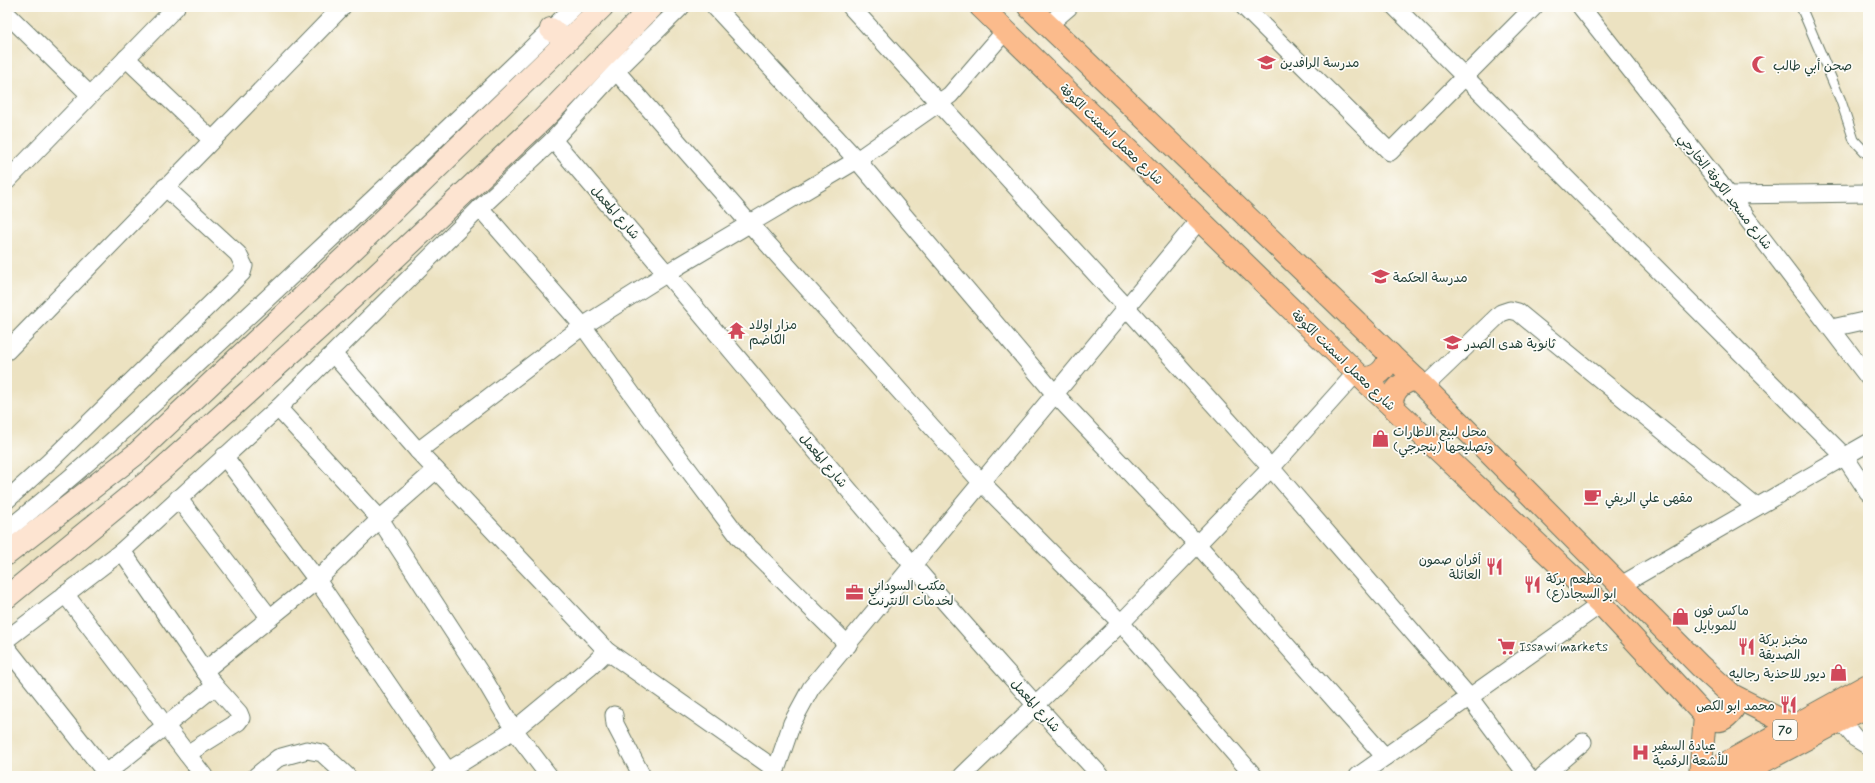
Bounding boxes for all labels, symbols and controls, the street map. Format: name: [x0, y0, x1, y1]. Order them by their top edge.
school or university icon: مدرسة الرافدين: [1257, 52, 1277, 72]
place label: مدرسة الرافدين: [1280, 55, 1359, 72]
mosque icon: صحن أبي طالب: [1750, 55, 1770, 75]
place label: صحن أبي طالب: [1773, 58, 1852, 77]
street label: شارع معمل اسمنت الكوفة: [1055, 81, 1167, 189]
street label: شارع مسجد الكوفة الخارجي: [1673, 130, 1776, 255]
street label: شارع المعمل: [587, 182, 643, 243]
school or university icon: مدرسة الحكمة: [1370, 267, 1390, 287]
place label: مدرسة الحكمة: [1393, 270, 1468, 287]
street label: شارع معمل اسمنت الكوفة: [1287, 307, 1399, 415]
place label: مزار اولاد الكاضم: [749, 317, 797, 350]
temple icon: مزار اولاد الكاضم: [726, 321, 746, 341]
school or university icon: ثانوية هدى الصدر: [1442, 333, 1462, 353]
place label: ثانوية هدى الصدر: [1464, 336, 1556, 353]
place label: محل لبيع الاطارات وتصليحها (بنجرجي): [1393, 424, 1493, 458]
shop icon: محل لبيع الاطارات وتصليحها (بنجرجي): [1370, 428, 1390, 448]
street label: شارع المعمل: [795, 430, 851, 492]
cafe icon: مقهى علي الريفي: [1582, 487, 1602, 507]
place label: مقهى علي الريفي: [1605, 490, 1693, 509]
place label: أفران صمون العائلة: [1419, 552, 1482, 584]
restaurant icon: أفران صمون العائلة: [1484, 556, 1504, 576]
place label: مطعم بركة ابو السجاد(ع): [1546, 571, 1616, 603]
restaurant icon: مطعم بركة ابو السجاد(ع): [1523, 575, 1543, 595]
place label: مكتب السوداني لخدمات الانترنت: [868, 578, 954, 610]
office icon: مكتب السوداني لخدمات الانترنت: [845, 582, 865, 602]
place label: ماكس فون للموبايل: [1694, 603, 1749, 635]
shop icon: ماكس فون للموبايل: [1671, 607, 1691, 627]
place label: مخبز بركة الصديقة: [1759, 632, 1808, 664]
supermarket icon: Issawi markets: [1496, 636, 1516, 656]
restaurant icon: مخبز بركة الصديقة: [1736, 636, 1756, 656]
place label: Issawi markets: [1519, 639, 1608, 656]
shop icon: ديور للاحذية رجاليه: [1829, 663, 1849, 683]
place label: ديور للاحذية رجاليه: [1729, 666, 1826, 683]
street label: شارع المعمل: [1006, 676, 1063, 736]
restaurant icon: محمد ابو الكص: [1778, 695, 1798, 715]
place label: محمد ابو الكص: [1696, 698, 1775, 715]
road number: 70: [1773, 720, 1797, 740]
place label: عيادة السفير للأشعة الرقمية: [1652, 738, 1728, 770]
hospital icon: عيادة السفير للأشعة الرقمية: [1630, 742, 1650, 762]

